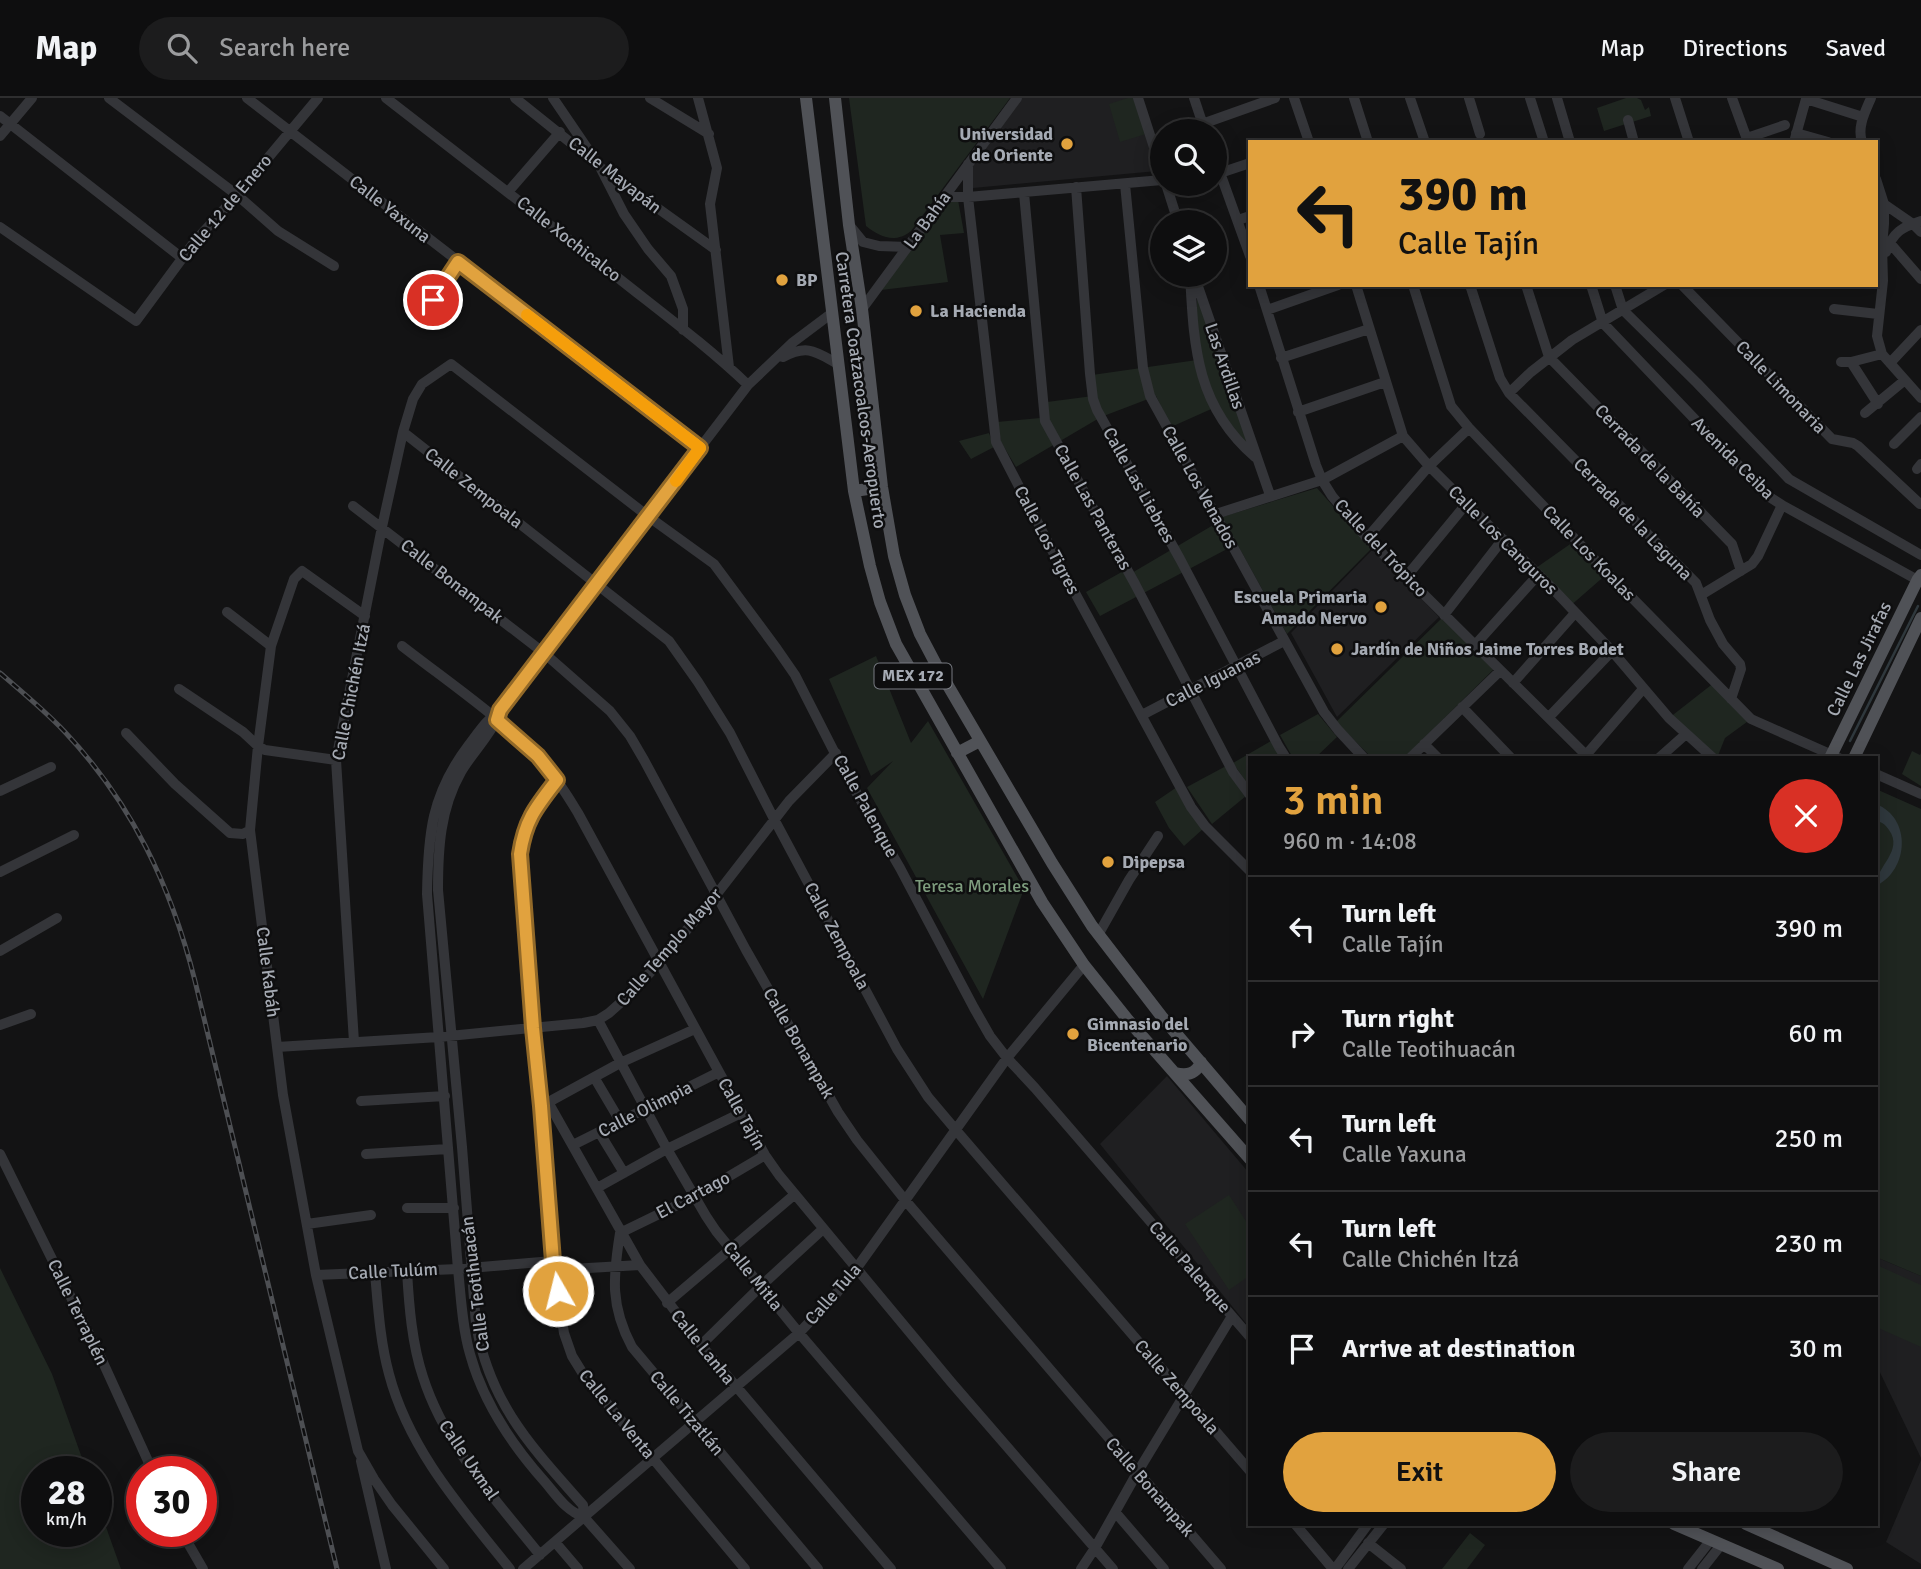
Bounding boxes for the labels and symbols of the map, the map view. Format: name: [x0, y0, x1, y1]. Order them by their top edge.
place label: Universidad de Oriente: [959, 123, 1053, 166]
street label: Calle Mayapán: [564, 132, 666, 218]
marker: Universidad de Oriente: [1059, 136, 1075, 152]
street label: Calle 12 de Enero: [174, 150, 276, 266]
street label: Calle Yaxuna: [345, 170, 435, 248]
street label: La Bahía: [899, 187, 955, 253]
street label: Calle Xochicalco: [512, 191, 626, 287]
street label: Carretera Coatzacoalcos-Aeropuerto: [831, 250, 891, 530]
place label: BP: [796, 269, 818, 291]
pin: [403, 270, 463, 330]
marker: BP: [774, 272, 790, 288]
place label: La Hacienda: [930, 300, 1026, 322]
marker: La Hacienda: [908, 303, 924, 319]
street label: Las Ardillas: [1200, 320, 1250, 412]
street label: Calle Limonaria: [1731, 336, 1831, 438]
street label: Cerrada de la Bahía: [1590, 400, 1710, 522]
street label: Avenida Ceiba: [1687, 412, 1779, 504]
street label: Calle Los Venados: [1157, 422, 1243, 552]
street label: Calle Las Liebres: [1098, 423, 1180, 547]
street label: Calle Las Panteras: [1049, 440, 1137, 574]
street label: Calle Zempoala: [421, 443, 527, 533]
street label: Cerrada de la Laguna: [1569, 453, 1697, 585]
street label: Calle Los Canguros: [1444, 481, 1562, 599]
street label: Calle Los Tigres: [1009, 482, 1085, 598]
street label: Calle del Trópico: [1330, 494, 1432, 602]
street label: Calle Los Koalas: [1538, 501, 1640, 605]
street label: Calle Bonampak: [396, 534, 508, 628]
place label: Escuela Primaria Amado Nervo: [1233, 586, 1367, 629]
street label: Calle Las Jirafas: [1822, 598, 1896, 720]
marker: Escuela Primaria Amado Nervo: [1373, 599, 1389, 615]
street label: Calle Chichén Itzá: [327, 622, 375, 762]
place label: Jardín de Niños Jaime Torres Bodet: [1351, 638, 1624, 660]
marker: Jardín de Niños Jaime Torres Bodet: [1329, 641, 1345, 657]
street label: Calle Iguanas: [1162, 646, 1264, 712]
road number: MEX 172: [874, 664, 951, 688]
street label: Calle Palenque: [829, 751, 903, 861]
place label: Dipepsa: [1122, 851, 1185, 873]
marker: Dipepsa: [1100, 854, 1116, 870]
park label: Teresa Morales: [915, 875, 1029, 897]
street label: Calle Zempoala: [799, 879, 875, 993]
street label: Calle Templo Mayor: [612, 883, 727, 1011]
street label: Calle Kabáh: [252, 925, 284, 1019]
street label: Calle Bonampak: [758, 984, 840, 1102]
place label: Gimnasio del Bicentenario: [1087, 1013, 1189, 1056]
marker: Gimnasio del Bicentenario: [1065, 1026, 1081, 1042]
street label: Calle Tajín: [713, 1074, 771, 1154]
street label: Calle Olimpia: [594, 1076, 696, 1142]
street label: El Cartago: [652, 1166, 734, 1224]
street label: Calle Teotihuacán: [456, 1215, 494, 1353]
street label: Calle Palenque: [1144, 1217, 1236, 1317]
street label: Calle Mitla: [718, 1237, 788, 1315]
position arrow: [521, 1254, 595, 1328]
street label: Calle Terraplén: [43, 1255, 113, 1369]
street label: Calle Tulúm: [348, 1258, 438, 1284]
street label: Calle Tula: [800, 1259, 866, 1329]
street label: Calle Lanha: [666, 1305, 740, 1389]
street label: Calle Zempoala: [1130, 1335, 1224, 1439]
street label: Calle La Venta: [574, 1365, 660, 1463]
street label: Calle Tizatlán: [645, 1366, 729, 1460]
street label: Calle Uxmal: [434, 1416, 504, 1504]
street label: Calle Bonampak: [1101, 1433, 1199, 1541]
speed limit sign: 30: [126, 1456, 217, 1547]

